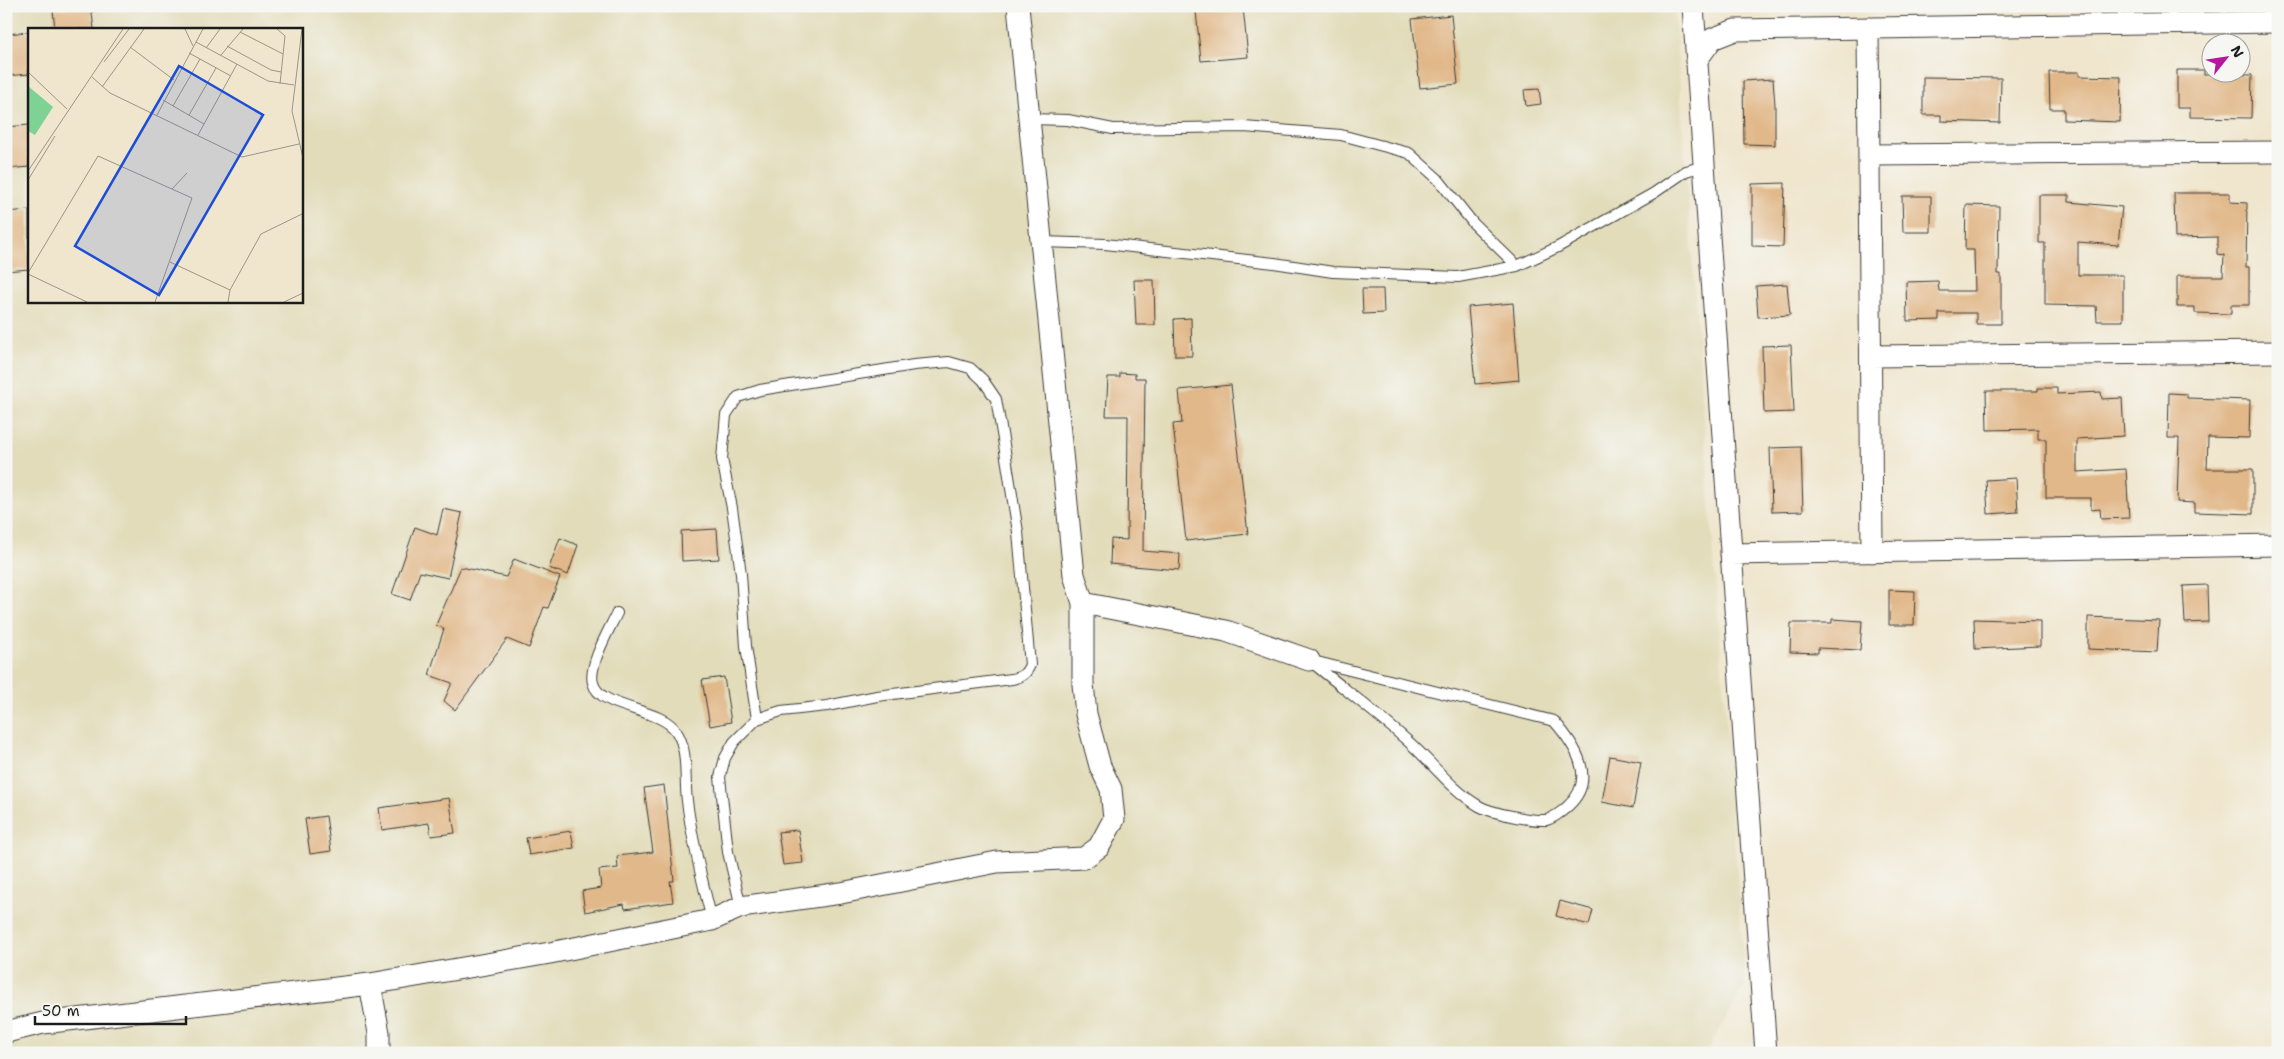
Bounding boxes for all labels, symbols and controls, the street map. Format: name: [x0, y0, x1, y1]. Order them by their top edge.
inset map: [28, 28, 302, 302]
north arrow: [2202, 32, 2252, 82]
text: N: [2227, 42, 2248, 61]
scale bar: [35, 994, 186, 1026]
text: 50 m: [42, 1001, 80, 1021]

